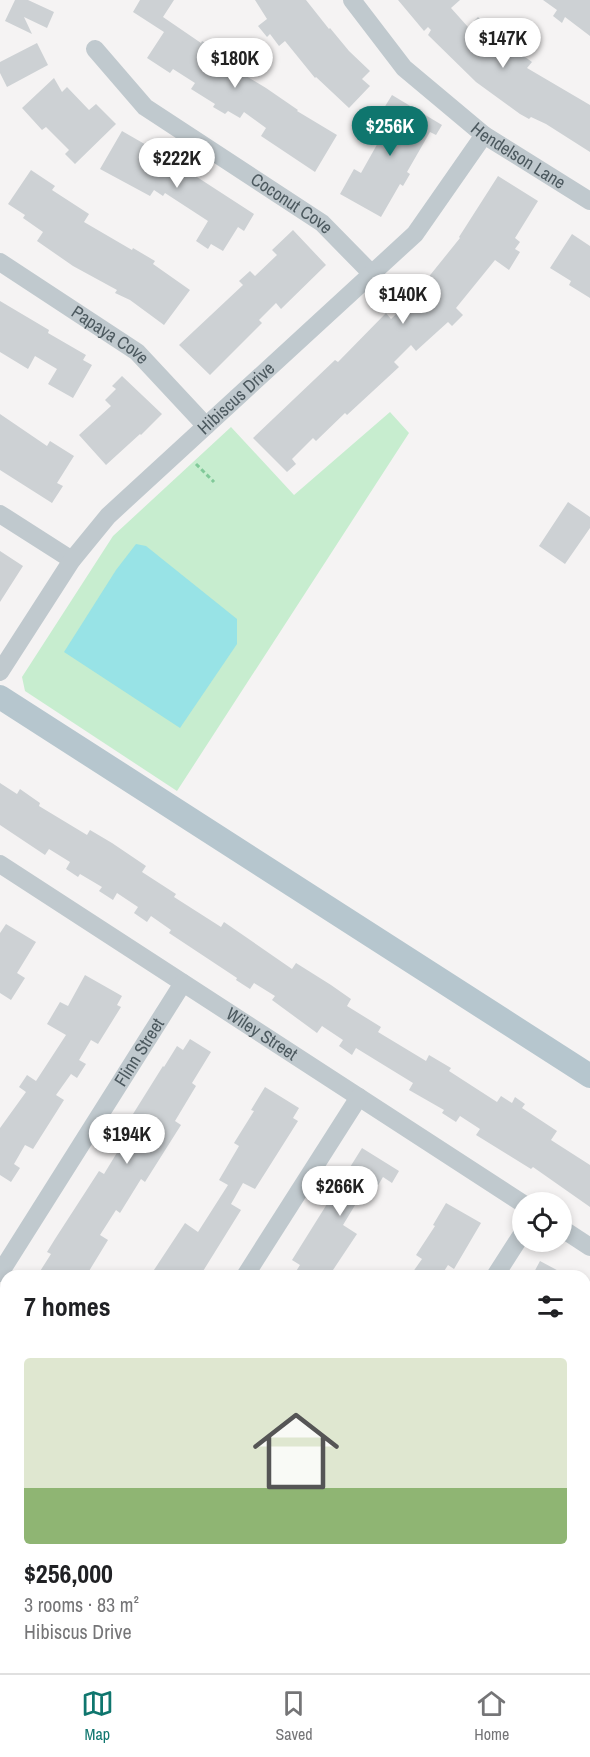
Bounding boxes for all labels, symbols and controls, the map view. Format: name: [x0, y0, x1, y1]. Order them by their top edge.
pin: $147K: [461, 18, 545, 69]
text: $147K: [479, 24, 527, 51]
pin: $180K: [193, 38, 277, 89]
text: $180K: [211, 44, 259, 71]
pin: $256K: [348, 106, 432, 157]
text: $256K: [366, 112, 414, 139]
street label: Hendelson Lane: [466, 116, 571, 195]
pin: $222K: [135, 138, 219, 189]
text: $222K: [153, 144, 201, 171]
street label: Coconut Cove: [246, 167, 339, 239]
pin: $140K: [361, 274, 445, 325]
text: $140K: [379, 280, 427, 307]
street label: Papaya Cove: [67, 299, 155, 369]
street label: Hibiscus Drive: [192, 356, 280, 440]
street label: Wiley Street: [221, 1001, 302, 1066]
street label: Flinn Street: [108, 1013, 170, 1091]
pin: $194K: [85, 1114, 169, 1165]
text: $194K: [103, 1120, 151, 1147]
pin: $266K: [298, 1166, 382, 1217]
text: $266K: [316, 1172, 364, 1199]
map controls: [512, 1192, 572, 1252]
button: locate: [512, 1192, 572, 1252]
text: 7 homes: [24, 1289, 111, 1324]
icon: filters: [534, 1290, 567, 1323]
icon: home: [242, 1397, 350, 1505]
text: $256,000: [24, 1556, 113, 1591]
text: 3 rooms · 83 m²: [24, 1591, 139, 1618]
text: Hibiscus Drive: [24, 1618, 132, 1645]
tab: Map: [81, 1687, 114, 1745]
tab: Saved: [275, 1687, 313, 1745]
tab: Home: [474, 1687, 509, 1745]

